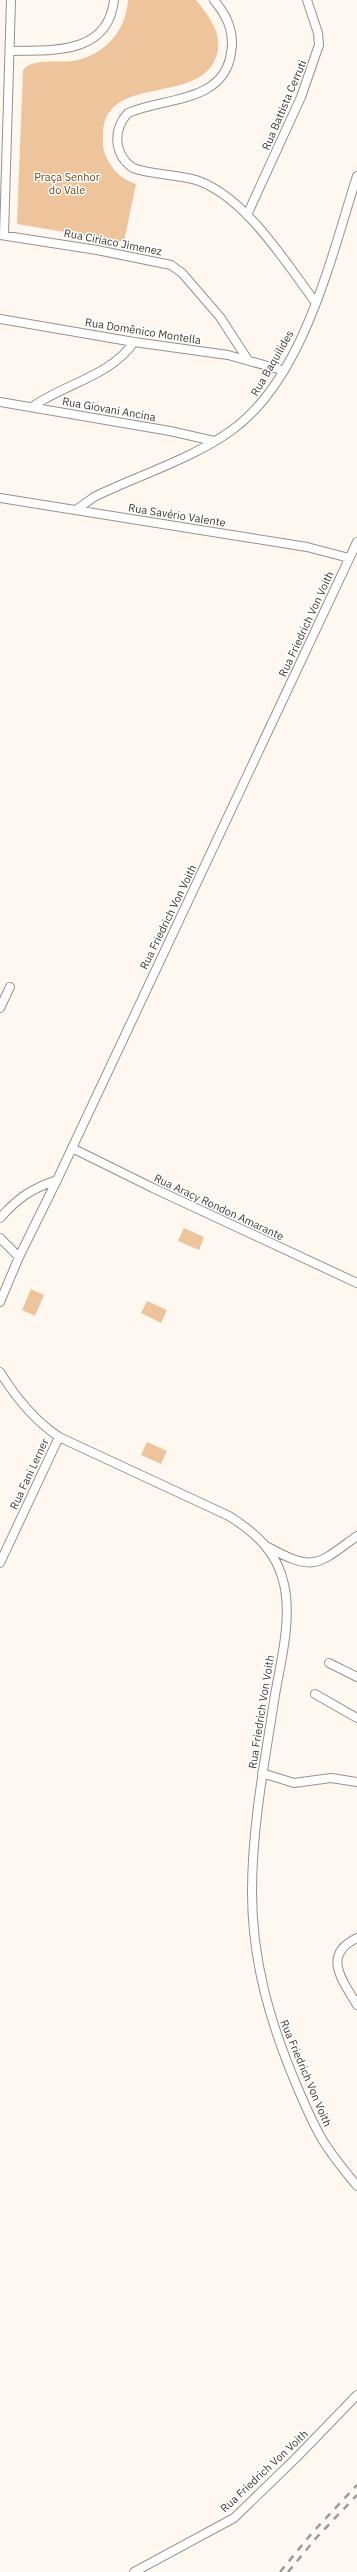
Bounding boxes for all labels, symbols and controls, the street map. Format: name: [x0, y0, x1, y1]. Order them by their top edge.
street label: Rua Battista Cerruti: [259, 58, 309, 152]
park label: Praça Senhor do Vale: [34, 170, 100, 197]
street label: Rua Ciríaco Jimenez: [63, 226, 163, 258]
street label: Rua Domênico Montella: [84, 315, 202, 347]
street label: Rua Baquilides: [248, 328, 296, 398]
street label: Rua Giovani Ancina: [61, 394, 157, 424]
street label: Rua Savério Valente: [127, 500, 227, 530]
street label: Rua Friedrich Von Voith: [275, 569, 337, 679]
street label: Rua Friedrich Von Voith: [137, 862, 199, 972]
street label: Rua Aracy Rondon Amarante: [152, 1171, 286, 1243]
street label: Rua Fani Lerner: [6, 1436, 52, 1512]
street label: Rua Friedrich Von Voith: [245, 1654, 277, 1770]
street label: Rua Friedrich Von Voith: [277, 2017, 335, 2129]
street label: Rua Friedrich Von Voith: [217, 2427, 311, 2515]

